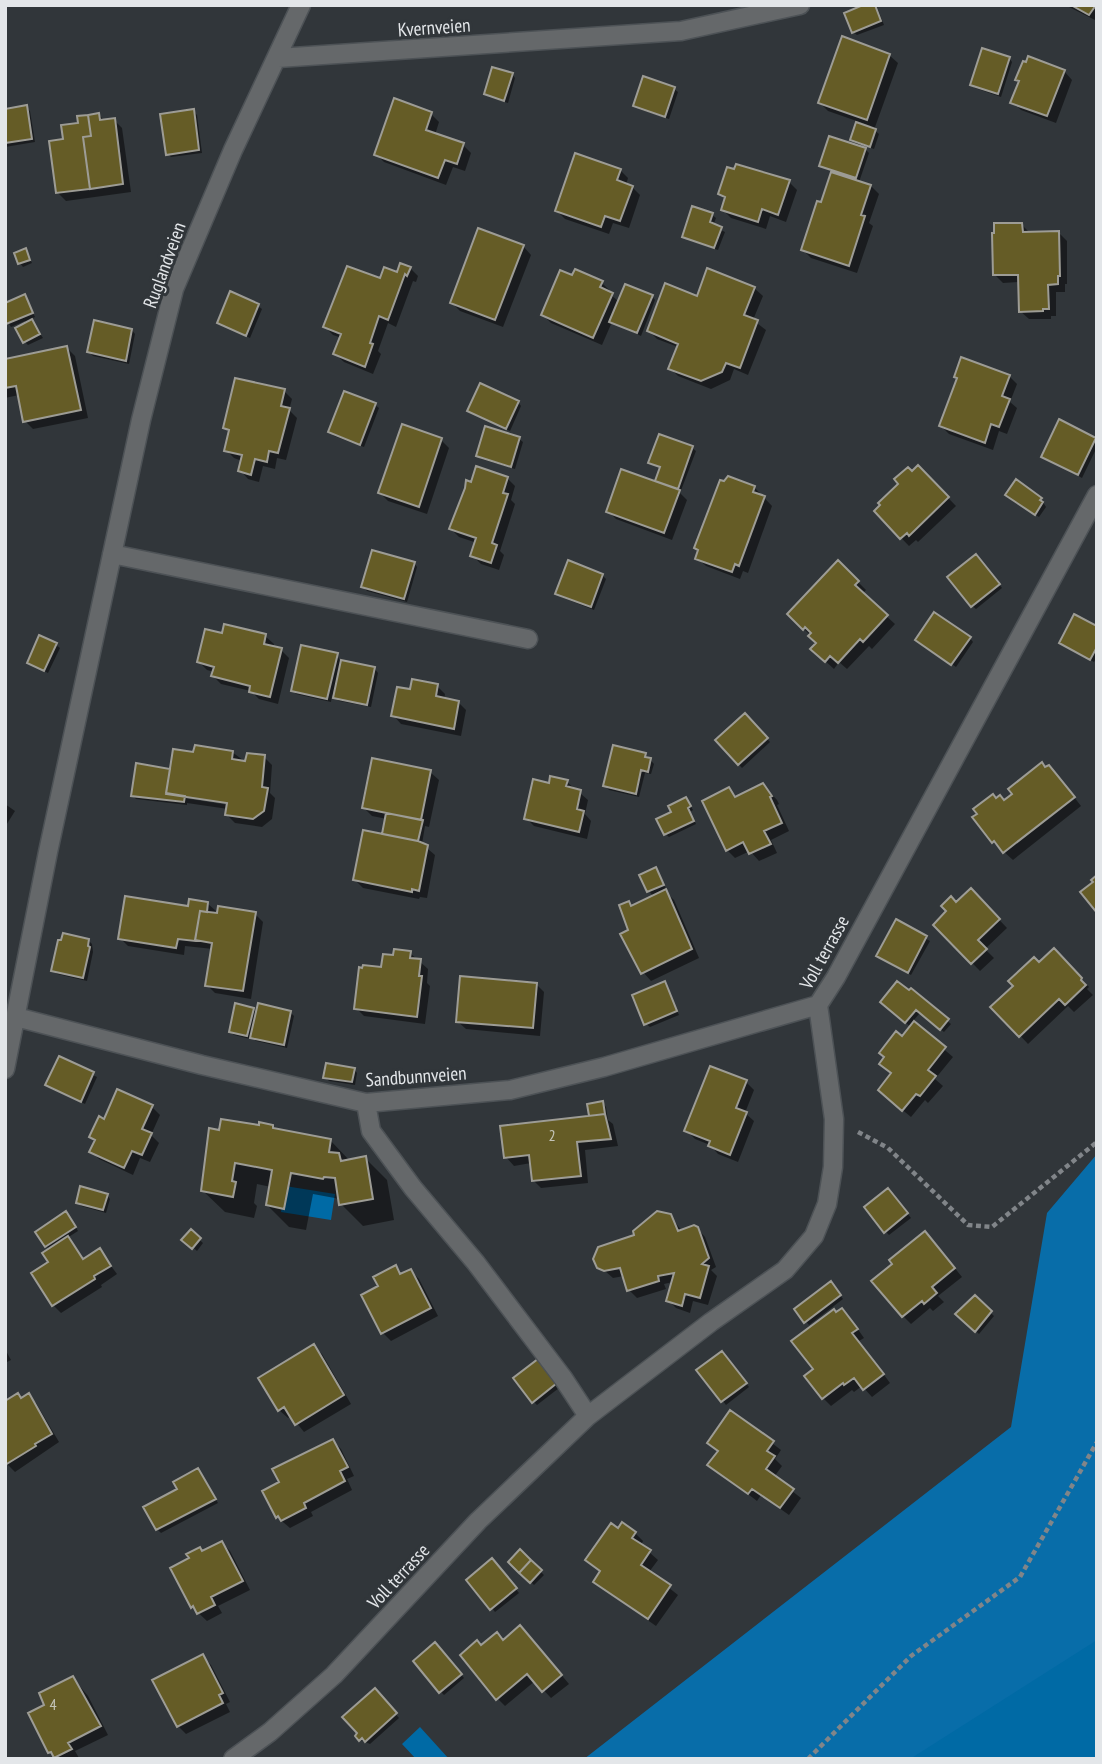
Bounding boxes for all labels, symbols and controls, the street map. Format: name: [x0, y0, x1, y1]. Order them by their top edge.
street label: Kvernveien: [397, 12, 471, 42]
street label: Ruglandveien: [137, 219, 191, 311]
street label: Voll terrasse: [793, 911, 854, 994]
street label: Sandbunnveien: [365, 1061, 467, 1091]
house number: 2: [548, 1125, 556, 1145]
street label: Voll terrasse: [361, 1538, 434, 1614]
house number: 4: [49, 1694, 57, 1714]

